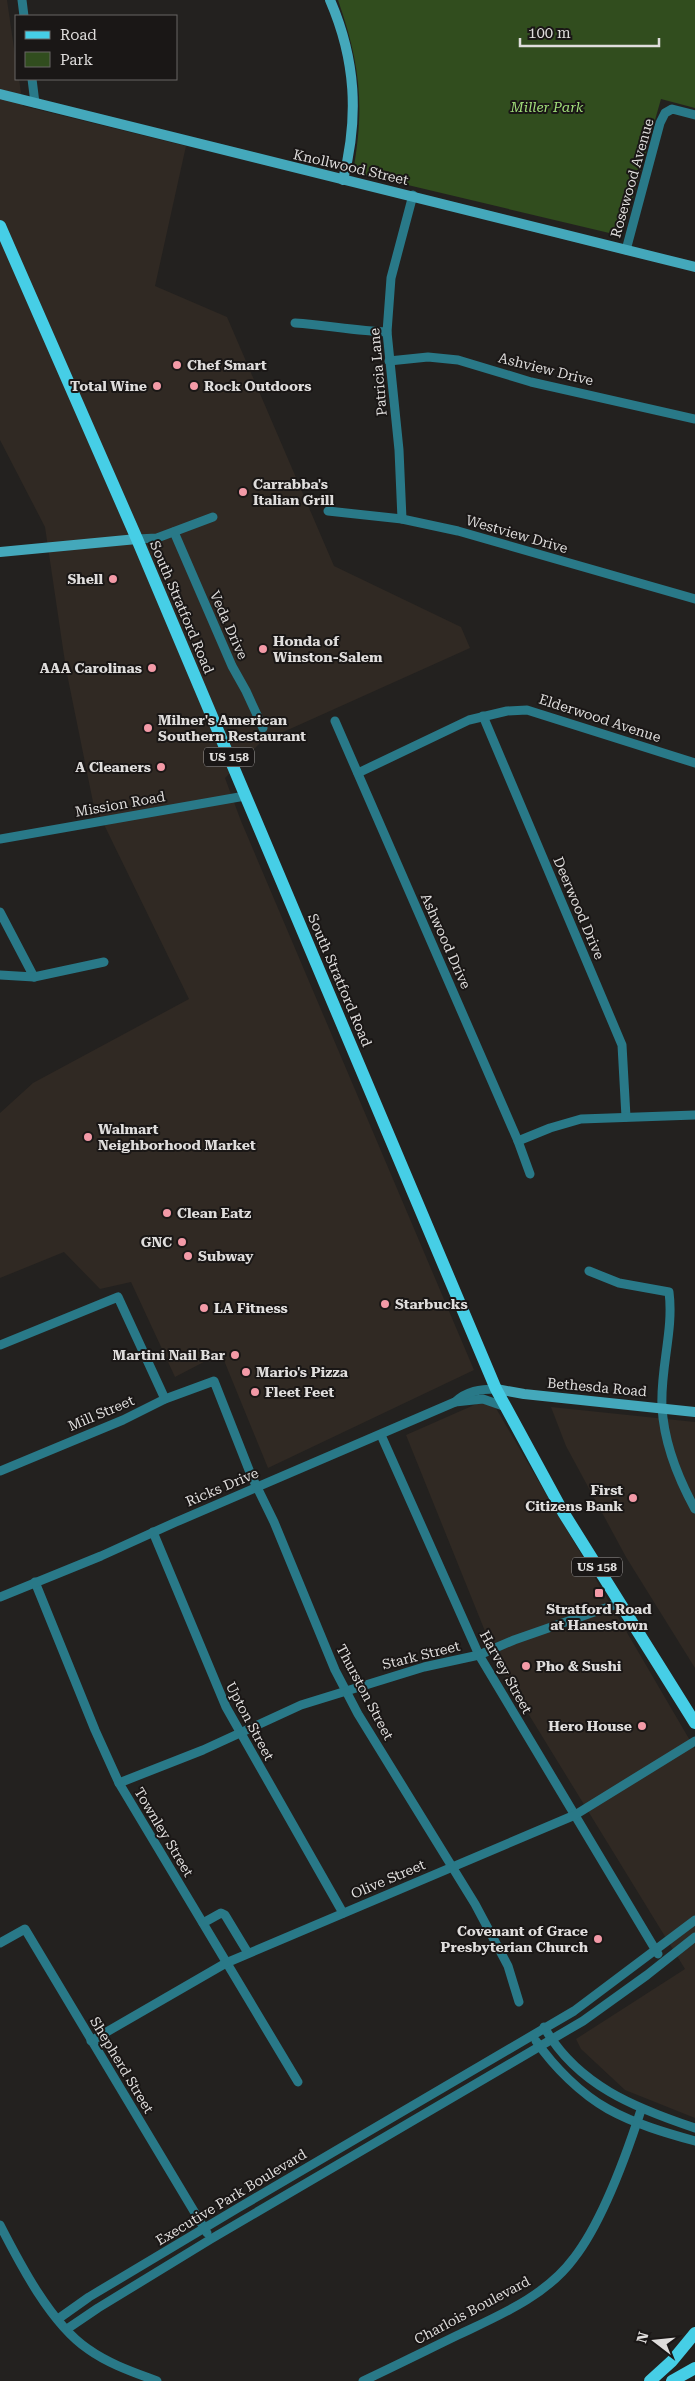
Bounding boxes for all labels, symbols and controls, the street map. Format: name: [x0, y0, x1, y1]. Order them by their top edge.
legend: [15, 15, 178, 80]
scale bar: [520, 15, 659, 47]
text: 100 m: [528, 24, 571, 42]
text: Road: [60, 26, 97, 44]
text: Park: [60, 51, 94, 69]
park label: Miller Park: [510, 99, 584, 115]
street label: Rosewood Avenue: [607, 116, 657, 240]
street label: Knollwood Street: [292, 146, 410, 188]
street label: Patricia Lane: [366, 327, 390, 417]
street label: Ashview Drive: [497, 349, 595, 389]
place label: Chef Smart: [187, 357, 267, 373]
marker: Chef Smart: [171, 359, 183, 371]
place label: Total Wine: [70, 378, 147, 394]
place label: Rock Outdoors: [204, 378, 312, 394]
marker: Total Wine: [151, 380, 163, 392]
marker: Rock Outdoors: [188, 380, 200, 392]
place label: Carrabba's Italian Grill: [253, 476, 334, 508]
marker: Carrabba's Italian Grill: [237, 486, 249, 498]
street label: Westview Drive: [464, 512, 570, 556]
street label: South Stratford Road: [147, 538, 217, 676]
place label: Shell: [68, 571, 103, 587]
marker: Shell: [107, 573, 119, 585]
street label: Veda Drive: [207, 588, 251, 662]
place label: Honda of Winston-Salem: [273, 633, 383, 665]
marker: Honda of Winston-Salem: [257, 643, 269, 655]
place label: AAA Carolinas: [40, 660, 142, 676]
marker: AAA Carolinas: [146, 662, 158, 674]
street label: Elderwood Avenue: [537, 691, 663, 745]
place label: Milner's American Southern Restaurant: [158, 712, 306, 744]
marker: Milner's American Southern Restaurant: [142, 722, 154, 734]
road number: US 158: [204, 748, 254, 766]
place label: A Cleaners: [75, 759, 151, 775]
marker: A Cleaners: [155, 761, 167, 773]
street label: Mission Road: [74, 788, 166, 820]
street label: Deerwood Drive: [550, 854, 608, 962]
street label: Ashwood Drive: [418, 891, 474, 992]
street label: South Stratford Road: [305, 911, 375, 1049]
place label: Walmart Neighborhood Market: [98, 1121, 256, 1153]
marker: Walmart Neighborhood Market: [82, 1131, 94, 1143]
place label: Clean Eatz: [177, 1205, 251, 1221]
marker: Clean Eatz: [161, 1207, 173, 1219]
place label: GNC: [141, 1234, 172, 1250]
marker: GNC: [176, 1236, 188, 1248]
place label: Subway: [198, 1248, 254, 1264]
marker: Subway: [182, 1250, 194, 1262]
place label: Starbucks: [395, 1296, 468, 1312]
marker: Starbucks: [379, 1298, 391, 1310]
place label: LA Fitness: [214, 1300, 288, 1316]
marker: LA Fitness: [198, 1302, 210, 1314]
place label: Martini Nail Bar: [113, 1347, 226, 1363]
marker: Martini Nail Bar: [229, 1349, 241, 1361]
place label: Mario's Pizza: [256, 1364, 349, 1380]
marker: Mario's Pizza: [240, 1366, 252, 1378]
street label: Bethesda Road: [546, 1375, 648, 1399]
place label: Fleet Feet: [265, 1384, 334, 1400]
marker: Fleet Feet: [249, 1386, 261, 1398]
street label: Mill Street: [66, 1392, 136, 1434]
street label: Ricks Drive: [183, 1464, 261, 1510]
place label: First Citizens Bank: [525, 1482, 623, 1514]
marker: First Citizens Bank: [627, 1492, 639, 1504]
road number: US 158: [572, 1558, 622, 1576]
marker: Stratford Road at Hanestown: [593, 1587, 605, 1599]
place label: Stratford Road at Hanestown: [546, 1601, 652, 1633]
street label: Harvey Street: [477, 1628, 535, 1716]
street label: Stark Street: [380, 1638, 462, 1672]
street label: Thurston Street: [333, 1642, 397, 1742]
place label: Pho & Sushi: [536, 1658, 622, 1674]
marker: Pho & Sushi: [520, 1660, 532, 1672]
street label: Upton Street: [223, 1679, 277, 1763]
place label: Hero House: [548, 1718, 632, 1734]
marker: Hero House: [636, 1720, 648, 1732]
street label: Townley Street: [131, 1785, 197, 1879]
street label: Olive Street: [348, 1856, 428, 1902]
place label: Covenant of Grace Presbyterian Church: [441, 1923, 589, 1955]
marker: Covenant of Grace Presbyterian Church: [592, 1933, 604, 1945]
street label: Shepherd Street: [87, 2014, 157, 2116]
street label: Executive Park Boulevard: [153, 2146, 309, 2248]
street label: Charlois Boulevard: [411, 2273, 533, 2347]
north arrow: [630, 2316, 680, 2366]
text: N: [633, 2330, 652, 2345]

